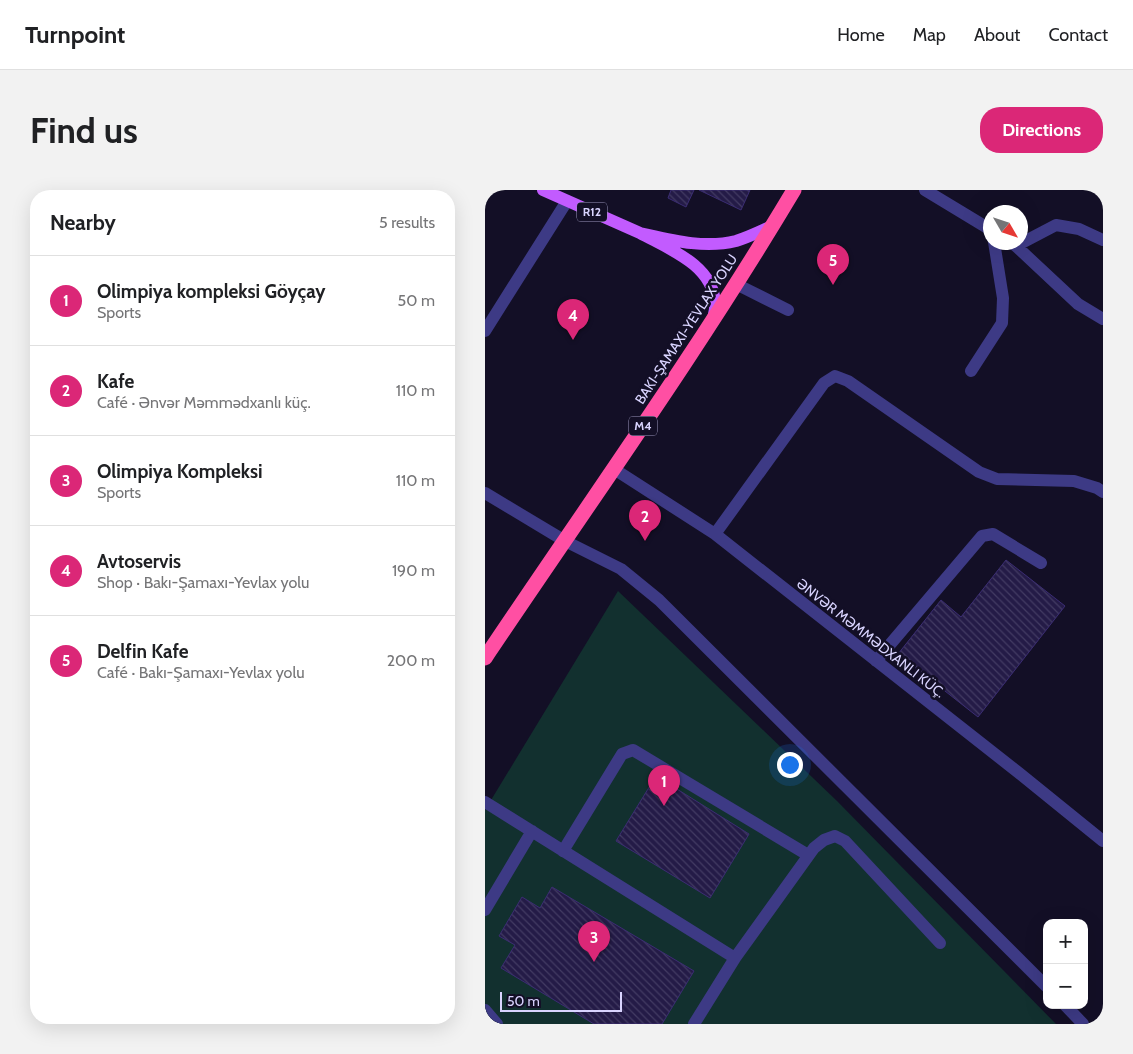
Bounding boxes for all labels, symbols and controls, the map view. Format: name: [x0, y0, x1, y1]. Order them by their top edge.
text: Turnpoint: [25, 20, 125, 49]
text: Home: [837, 24, 885, 46]
text: Map: [913, 24, 946, 46]
text: About: [974, 24, 1020, 46]
text: Contact: [1048, 24, 1108, 46]
button: Directions: [980, 107, 1103, 153]
text: Find us: [30, 109, 138, 152]
road number: R12: [577, 203, 607, 222]
north arrow: [983, 205, 1028, 250]
text: Nearby: [50, 210, 116, 235]
text: 5 results: [379, 213, 435, 232]
pin: 5: [817, 244, 849, 285]
street label: BAKI-ŞAMAXI-YEVLAX YOLU: [631, 251, 741, 407]
text: Olimpiya kompleksi Göyçay: [97, 280, 325, 303]
text: 1: [63, 291, 69, 310]
text: 50 m: [398, 291, 435, 310]
pin: 4: [557, 299, 589, 340]
text: Sports: [97, 303, 141, 322]
text: Kafe: [97, 370, 134, 393]
text: 2: [62, 381, 70, 400]
text: 110 m: [396, 381, 435, 400]
text: Café · Ənvər Məmmədxanlı küç.: [97, 393, 311, 412]
road number: M4: [629, 417, 657, 436]
text: Olimpiya Kompleksi: [97, 460, 263, 483]
text: 3: [62, 471, 70, 490]
text: 110 m: [396, 471, 435, 490]
text: Sports: [97, 483, 141, 502]
pin: 2: [629, 500, 661, 541]
text: Avtoservis: [97, 550, 181, 573]
text: 4: [61, 561, 71, 580]
text: 190 m: [392, 561, 435, 580]
text: Shop · Bakı-Şamaxı-Yevlax yolu: [97, 573, 309, 592]
street label: ƏNVƏR MƏMMƏDXANLI KÜÇ.: [793, 575, 949, 702]
text: Delfin Kafe: [97, 640, 189, 663]
text: 5: [62, 651, 70, 670]
text: 200 m: [387, 651, 435, 670]
text: Café · Bakı-Şamaxı-Yevlax yolu: [97, 663, 305, 682]
your location: [777, 752, 803, 778]
pin: 1: [648, 765, 680, 806]
map controls: [1043, 919, 1088, 1009]
button: +: [1043, 919, 1088, 964]
pin: 3: [578, 921, 610, 962]
button: −: [1043, 964, 1088, 1009]
scale bar: [500, 989, 623, 1012]
text: 50 m: [507, 992, 540, 1010]

